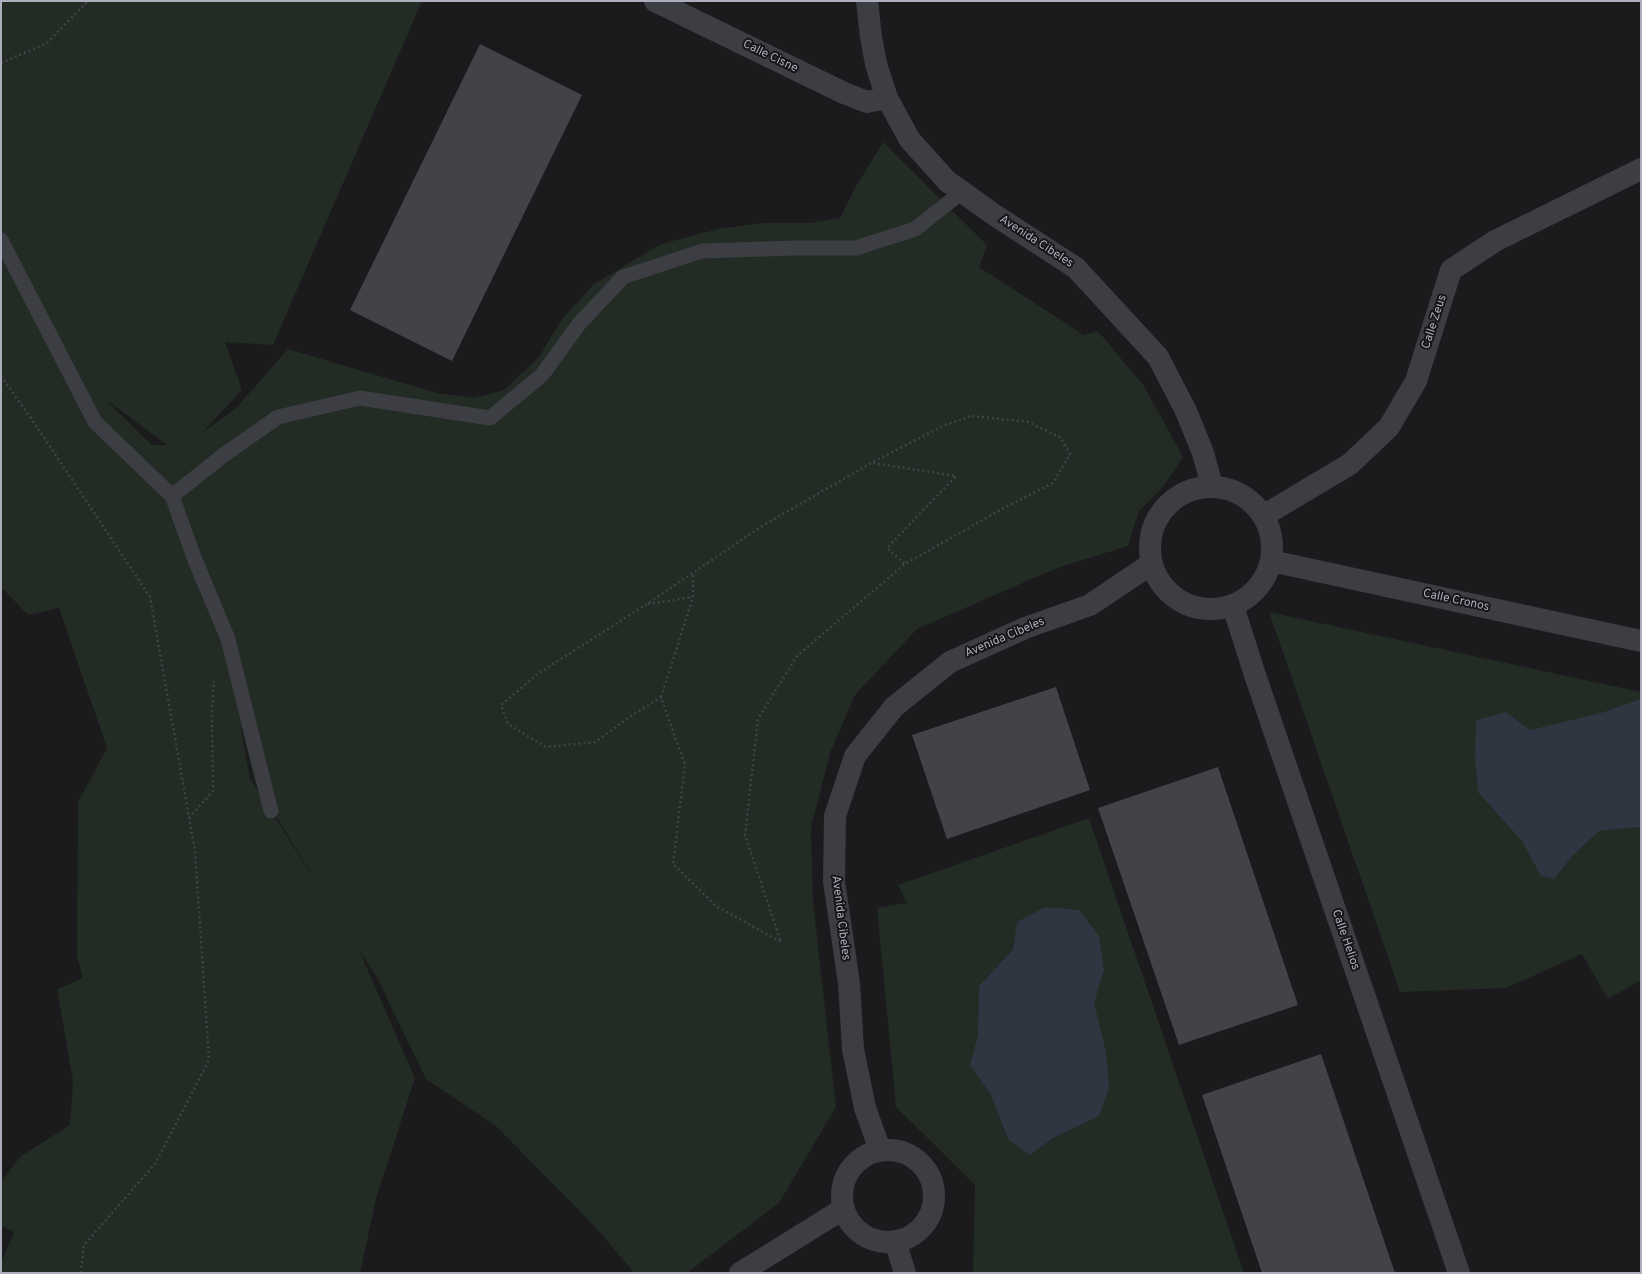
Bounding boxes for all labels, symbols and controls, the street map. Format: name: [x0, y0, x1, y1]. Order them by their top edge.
street label: Calle Cisne: [740, 37, 800, 77]
street label: Avenida Cibeles: [996, 213, 1076, 271]
street label: Calle Zeus: [1419, 293, 1451, 351]
street label: Calle Cronos: [1421, 587, 1491, 615]
street label: Avenida Cibeles: [963, 615, 1047, 661]
street label: Avenida Cibeles: [828, 875, 852, 961]
street label: Calle Helios: [1328, 908, 1362, 972]

